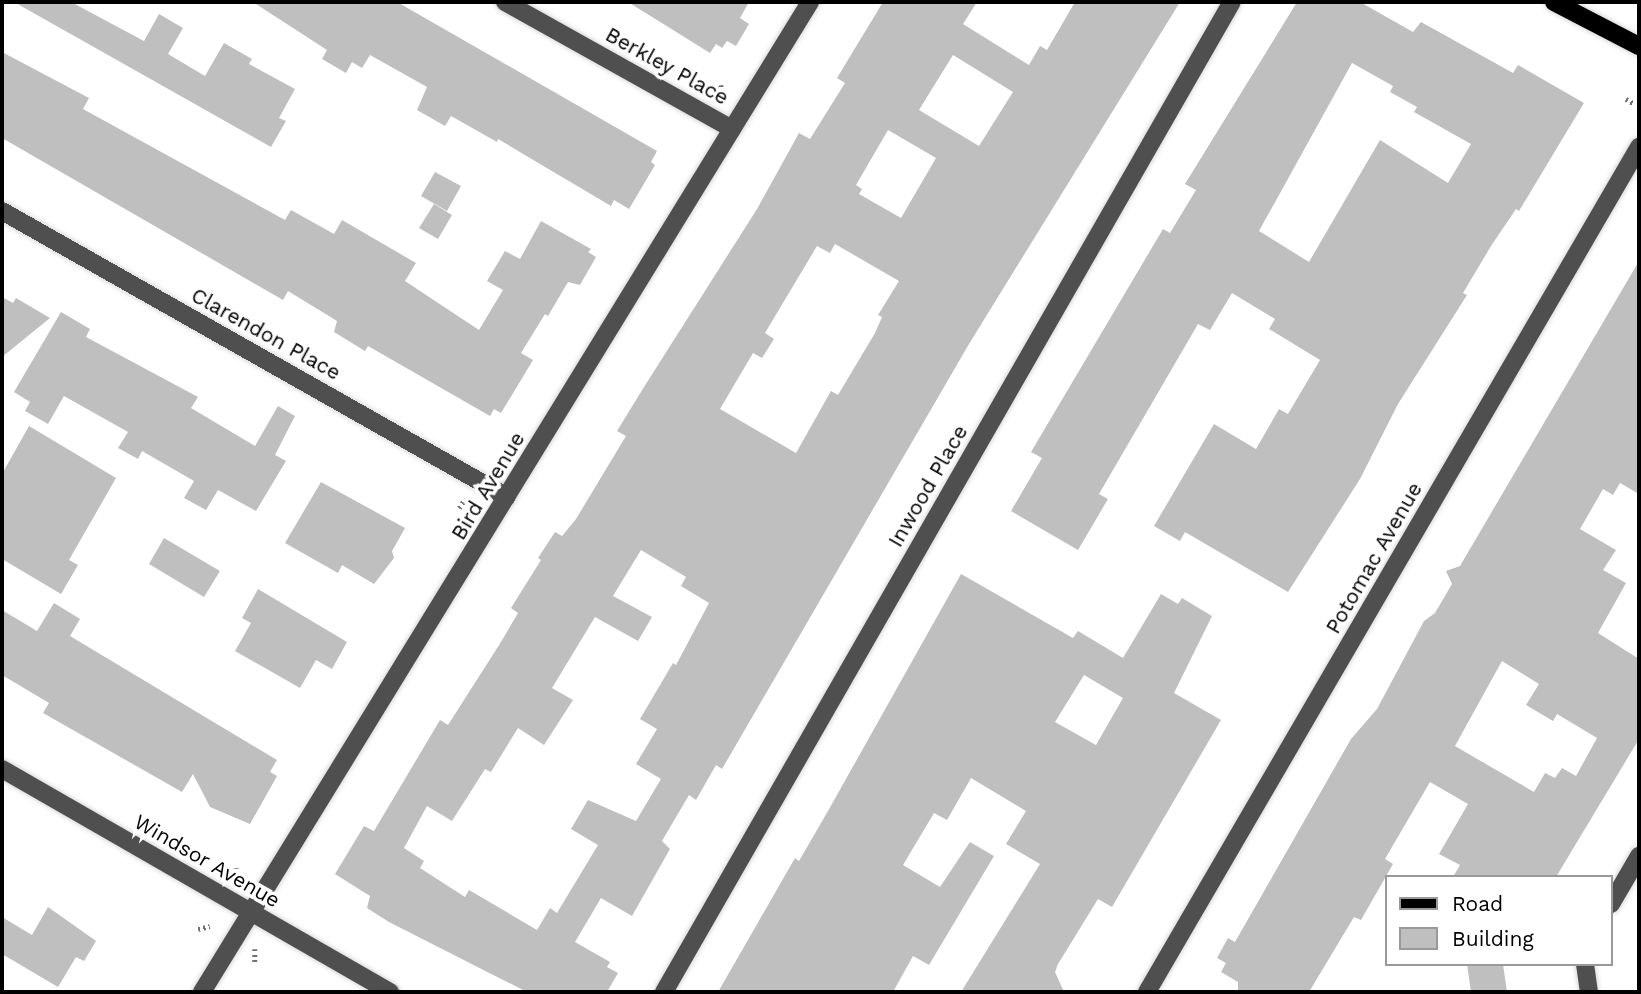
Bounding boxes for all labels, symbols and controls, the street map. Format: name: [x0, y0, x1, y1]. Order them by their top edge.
street label: Berkley Place: [601, 22, 733, 110]
street label: Clarendon Place: [187, 283, 345, 385]
street label: Inwood Place: [883, 421, 973, 551]
street label: Bird Avenue: [446, 427, 530, 545]
street label: Potomac Avenue: [1320, 477, 1428, 639]
street label: Windsor Avenue: [129, 809, 285, 913]
legend: [1386, 875, 1613, 966]
text: Road: [1452, 891, 1503, 916]
text: Building: [1452, 926, 1534, 951]

